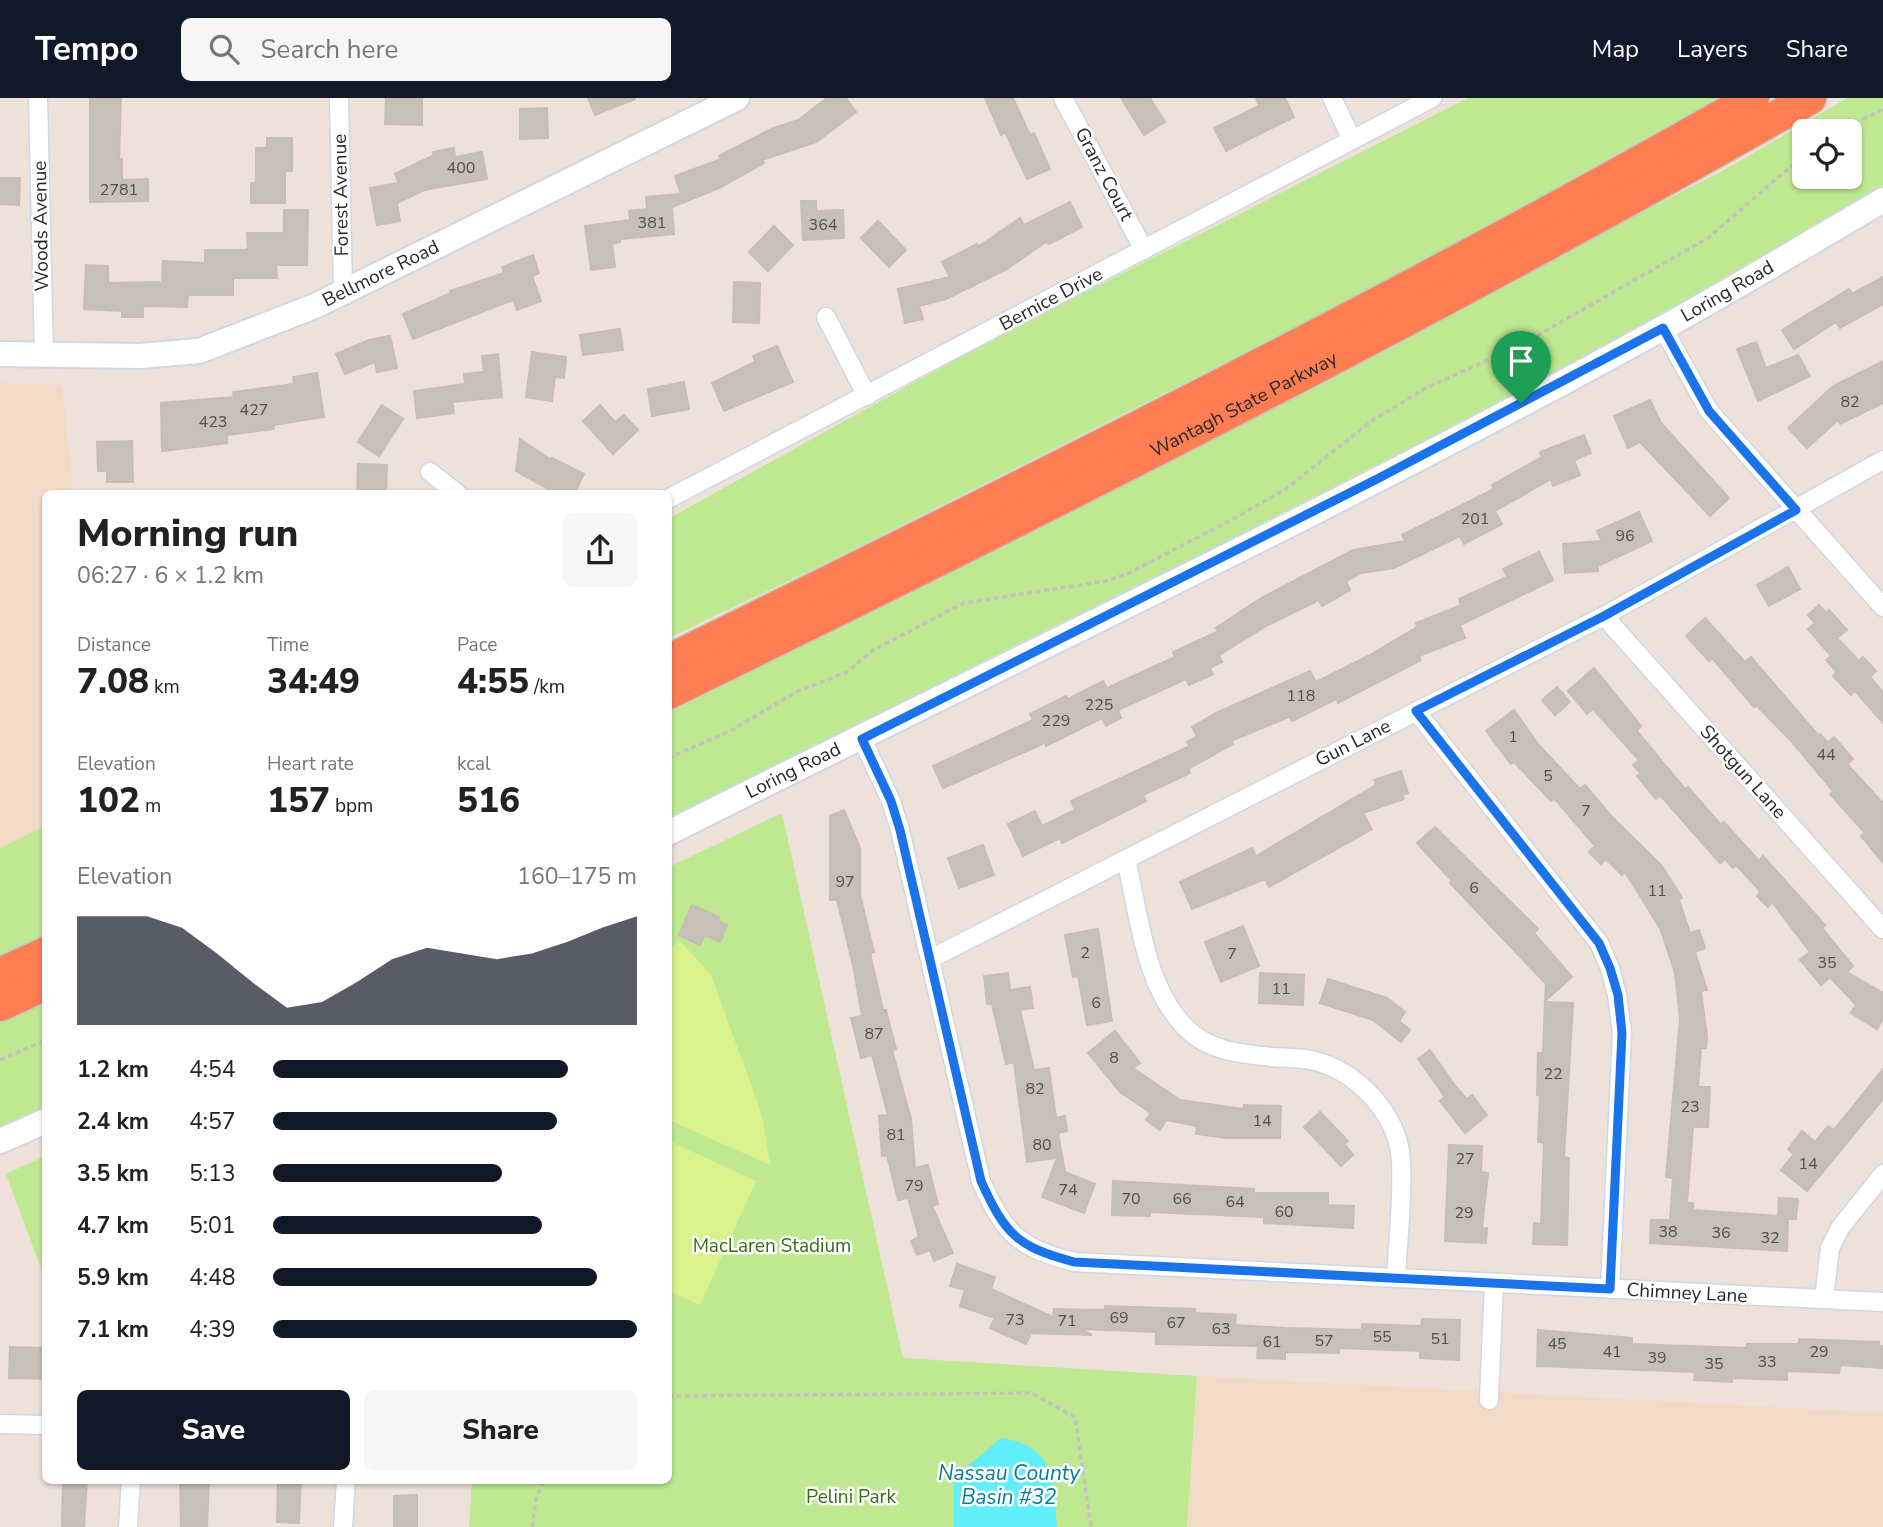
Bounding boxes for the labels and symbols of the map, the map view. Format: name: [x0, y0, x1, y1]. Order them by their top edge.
street label: Granz Court: [1068, 123, 1140, 226]
street label: Forest Avenue: [327, 133, 355, 257]
house number: 400: [447, 157, 475, 179]
street label: Woods Avenue: [27, 160, 55, 292]
house number: 2781: [100, 179, 138, 201]
house number: 381: [638, 212, 666, 234]
house number: 364: [809, 214, 838, 236]
street label: Bellmore Road: [318, 234, 443, 313]
street label: Loring Road: [1676, 254, 1779, 328]
street label: Bernice Drive: [995, 261, 1107, 337]
pin: [1491, 331, 1551, 403]
street label: Wantagh State Parkway: [1146, 345, 1342, 464]
house number: 82: [1840, 391, 1860, 413]
house number: 427: [240, 399, 268, 421]
house number: 423: [199, 411, 227, 433]
house number: 201: [1461, 508, 1489, 530]
house number: 96: [1615, 525, 1635, 547]
house number: 118: [1287, 685, 1315, 707]
house number: 225: [1085, 694, 1113, 716]
house number: 229: [1042, 710, 1070, 732]
street label: Gun Lane: [1311, 713, 1395, 773]
street label: Shotgun Lane: [1694, 719, 1792, 825]
house number: 1: [1508, 726, 1518, 748]
street label: Loring Road: [741, 736, 845, 805]
house number: 44: [1816, 744, 1836, 766]
house number: 5: [1543, 765, 1553, 787]
house number: 7: [1581, 800, 1591, 822]
house number: 97: [835, 871, 855, 893]
house number: 6: [1469, 877, 1479, 899]
house number: 11: [1647, 880, 1667, 902]
house number: 2: [1080, 942, 1090, 964]
house number: 7: [1227, 943, 1237, 965]
house number: 35: [1817, 952, 1837, 974]
house number: 11: [1271, 978, 1291, 1000]
house number: 6: [1091, 992, 1101, 1014]
house number: 87: [864, 1023, 884, 1045]
house number: 8: [1109, 1047, 1119, 1069]
house number: 22: [1543, 1063, 1563, 1085]
house number: 82: [1025, 1078, 1045, 1100]
house number: 23: [1680, 1096, 1700, 1118]
house number: 14: [1252, 1110, 1272, 1132]
house number: 81: [886, 1124, 906, 1146]
house number: 80: [1032, 1134, 1052, 1156]
house number: 27: [1455, 1148, 1475, 1170]
house number: 14: [1798, 1153, 1818, 1175]
house number: 79: [904, 1175, 924, 1197]
house number: 74: [1058, 1179, 1078, 1201]
house number: 70: [1121, 1188, 1141, 1210]
house number: 66: [1172, 1188, 1192, 1210]
house number: 64: [1225, 1191, 1245, 1213]
house number: 60: [1274, 1201, 1294, 1223]
house number: 29: [1454, 1202, 1474, 1224]
house number: 38: [1658, 1221, 1678, 1243]
house number: 36: [1711, 1222, 1731, 1244]
house number: 32: [1760, 1227, 1780, 1249]
park label: MacLaren Stadium: [693, 1233, 851, 1259]
street label: Chimney Lane: [1626, 1277, 1748, 1309]
house number: 69: [1109, 1307, 1129, 1329]
house number: 73: [1005, 1309, 1025, 1331]
house number: 71: [1057, 1310, 1077, 1332]
house number: 67: [1166, 1312, 1186, 1334]
house number: 63: [1211, 1318, 1231, 1340]
house number: 55: [1372, 1326, 1392, 1348]
house number: 51: [1430, 1328, 1450, 1350]
house number: 57: [1314, 1330, 1334, 1352]
house number: 61: [1262, 1331, 1282, 1353]
house number: 45: [1547, 1333, 1567, 1355]
house number: 41: [1602, 1341, 1622, 1363]
house number: 29: [1809, 1341, 1829, 1363]
house number: 39: [1647, 1347, 1667, 1369]
house number: 33: [1757, 1351, 1777, 1373]
house number: 35: [1704, 1353, 1724, 1375]
water label: Nassau County Basin #32: [938, 1459, 1081, 1511]
park label: Pelini Park: [806, 1484, 896, 1510]

